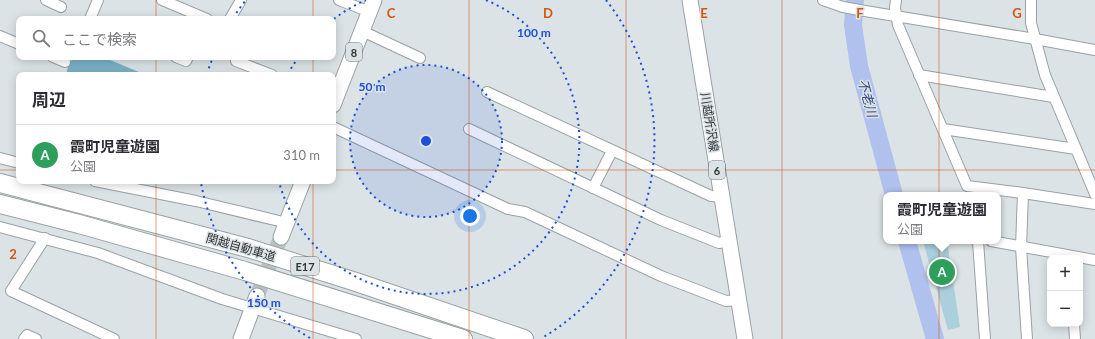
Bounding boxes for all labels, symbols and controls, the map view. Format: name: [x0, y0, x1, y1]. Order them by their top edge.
text: C: [387, 5, 396, 21]
text: D: [543, 5, 553, 21]
text: E: [700, 5, 708, 21]
text: F: [856, 5, 864, 21]
text: G: [1012, 5, 1022, 21]
search box: [16, 16, 336, 60]
text: 100 m: [517, 25, 551, 40]
icon: search: [30, 27, 52, 49]
text: ここで検索: [62, 30, 137, 48]
road number: 8: [346, 43, 362, 61]
water label: 不老川: [855, 77, 881, 121]
text: 50 m: [359, 79, 385, 94]
text: 周辺: [32, 89, 66, 110]
street label: 川越所沢線: [698, 91, 722, 153]
centre of rings: [419, 134, 433, 148]
text: 霞町児童遊園: [70, 137, 160, 155]
text: A: [40, 147, 50, 163]
text: 310 m: [283, 147, 320, 163]
text: 公園: [70, 158, 96, 174]
road number: 6: [709, 161, 725, 179]
popup: [883, 192, 1001, 244]
text: 霞町児童遊園: [897, 200, 987, 218]
your location: [460, 206, 480, 226]
text: 公園: [897, 221, 923, 237]
street label: 関越自動車道: [204, 230, 278, 264]
text: 2: [9, 246, 17, 262]
map controls: [1047, 255, 1083, 327]
button: +: [1047, 255, 1083, 291]
road number: E17: [291, 257, 319, 275]
pin: A: [929, 257, 955, 287]
button: −: [1047, 291, 1083, 327]
text: 150 m: [247, 295, 281, 310]

